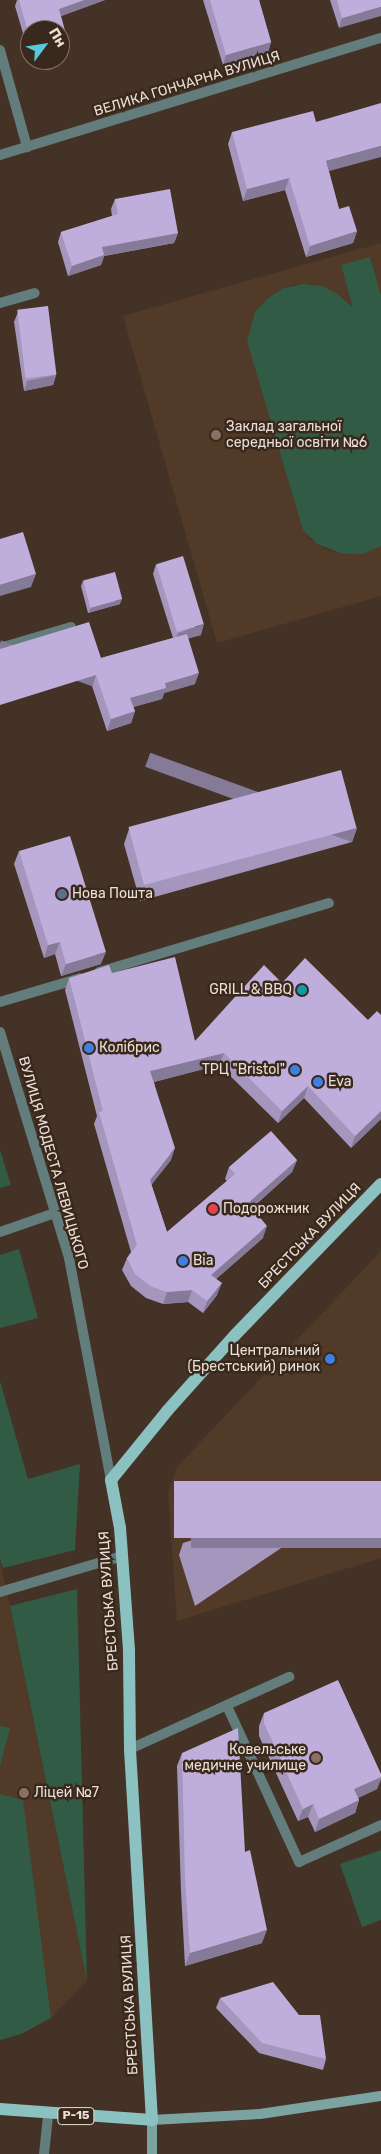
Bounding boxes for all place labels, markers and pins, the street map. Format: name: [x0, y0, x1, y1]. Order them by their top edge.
place label: Заклад загальної середньої освіти №6: [226, 419, 367, 452]
marker: Заклад загальної середньої освіти №6: [210, 429, 222, 441]
place label: Нова Пошта: [72, 886, 153, 902]
marker: Нова Пошта: [56, 888, 68, 900]
place label: GRILL & BBQ: [209, 982, 292, 998]
marker: GRILL & BBQ: [296, 984, 308, 996]
place label: Колібрис: [99, 1040, 160, 1056]
marker: Колібрис: [83, 1042, 95, 1054]
place label: ТРЦ "Bristol": [202, 1062, 285, 1078]
marker: ТРЦ "Bristol": [289, 1064, 301, 1076]
place label: Eva: [328, 1074, 351, 1090]
marker: Eva: [312, 1076, 324, 1088]
place label: Подорожник: [223, 1201, 310, 1217]
marker: Подорожник: [207, 1203, 219, 1215]
place label: Віа: [193, 1253, 213, 1269]
marker: Віа: [177, 1255, 189, 1267]
place label: Центральний (Брестський) ринок: [187, 1343, 320, 1375]
marker: Центральний (Брестський) ринок: [324, 1353, 336, 1365]
place label: Ковельське медичне училище: [184, 1742, 306, 1774]
marker: Ковельське медичне училище: [310, 1752, 322, 1764]
place label: Ліцей №7: [34, 1785, 99, 1801]
marker: Ліцей №7: [18, 1787, 30, 1799]

